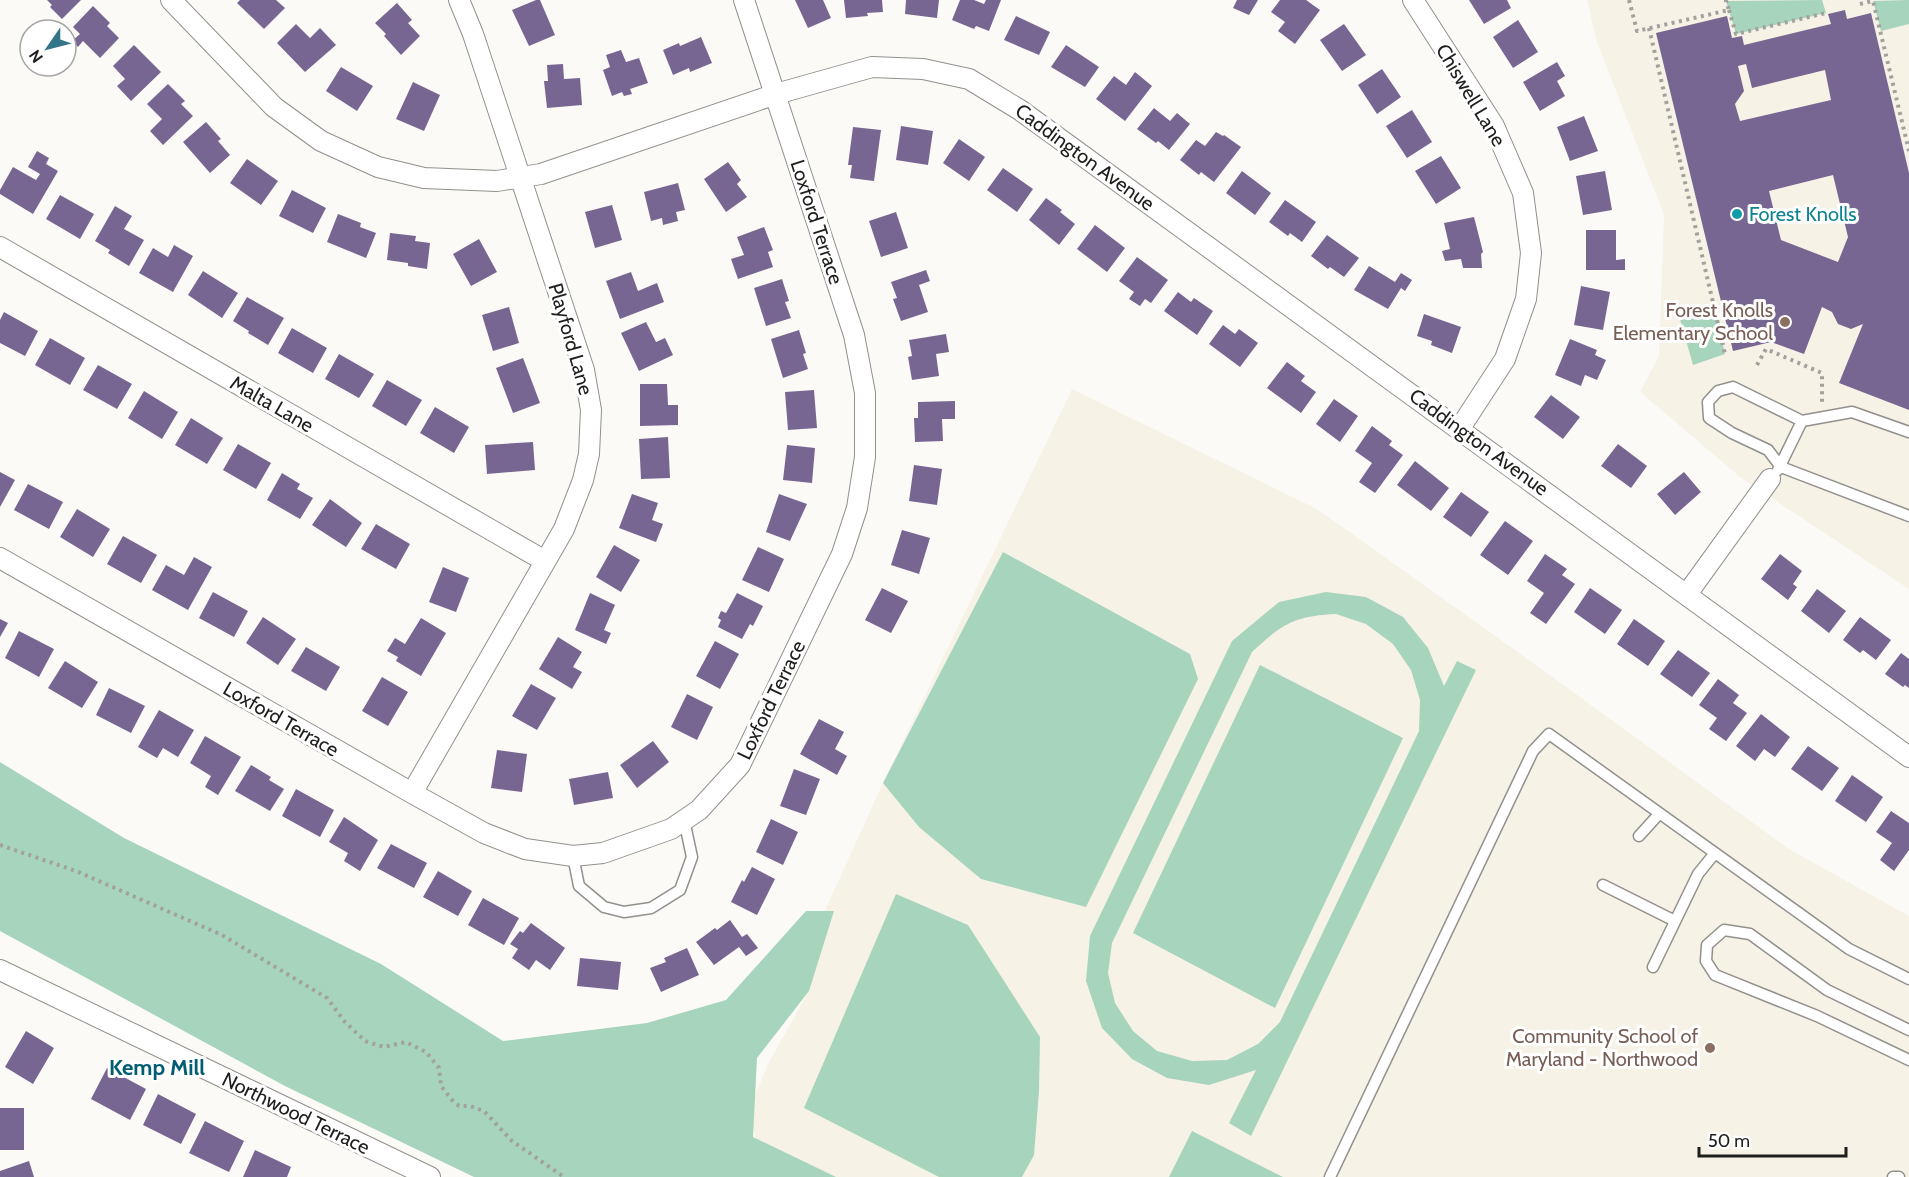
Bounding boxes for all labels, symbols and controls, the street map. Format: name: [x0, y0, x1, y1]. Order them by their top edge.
north arrow: [18, 18, 78, 78]
street label: Chiswell Lane: [1431, 39, 1511, 151]
text: N: [25, 46, 47, 66]
street label: Caddington Avenue: [1011, 98, 1159, 216]
street label: Loxford Terrace: [786, 157, 848, 287]
place label: Forest Knolls: [1749, 202, 1857, 226]
marker: Forest Knolls: [1730, 207, 1744, 221]
street label: Playford Lane: [544, 280, 598, 398]
place label: Forest Knolls Elementary School: [1613, 298, 1773, 345]
marker: Forest Knolls Elementary School: [1778, 315, 1792, 329]
street label: Malta Lane: [226, 371, 318, 437]
street label: Caddington Avenue: [1405, 383, 1553, 501]
street label: Loxford Terrace: [732, 636, 810, 764]
street label: Loxford Terrace: [219, 676, 343, 762]
place label: Community School of Maryland - Northwood: [1506, 1024, 1698, 1071]
marker: Community School of Maryland - Northwood: [1703, 1041, 1717, 1055]
district label: Kemp Mill: [109, 1054, 205, 1081]
street label: Northwood Terrace: [218, 1067, 374, 1159]
scale bar: [1699, 1120, 1846, 1158]
text: 50 m: [1708, 1130, 1750, 1152]

